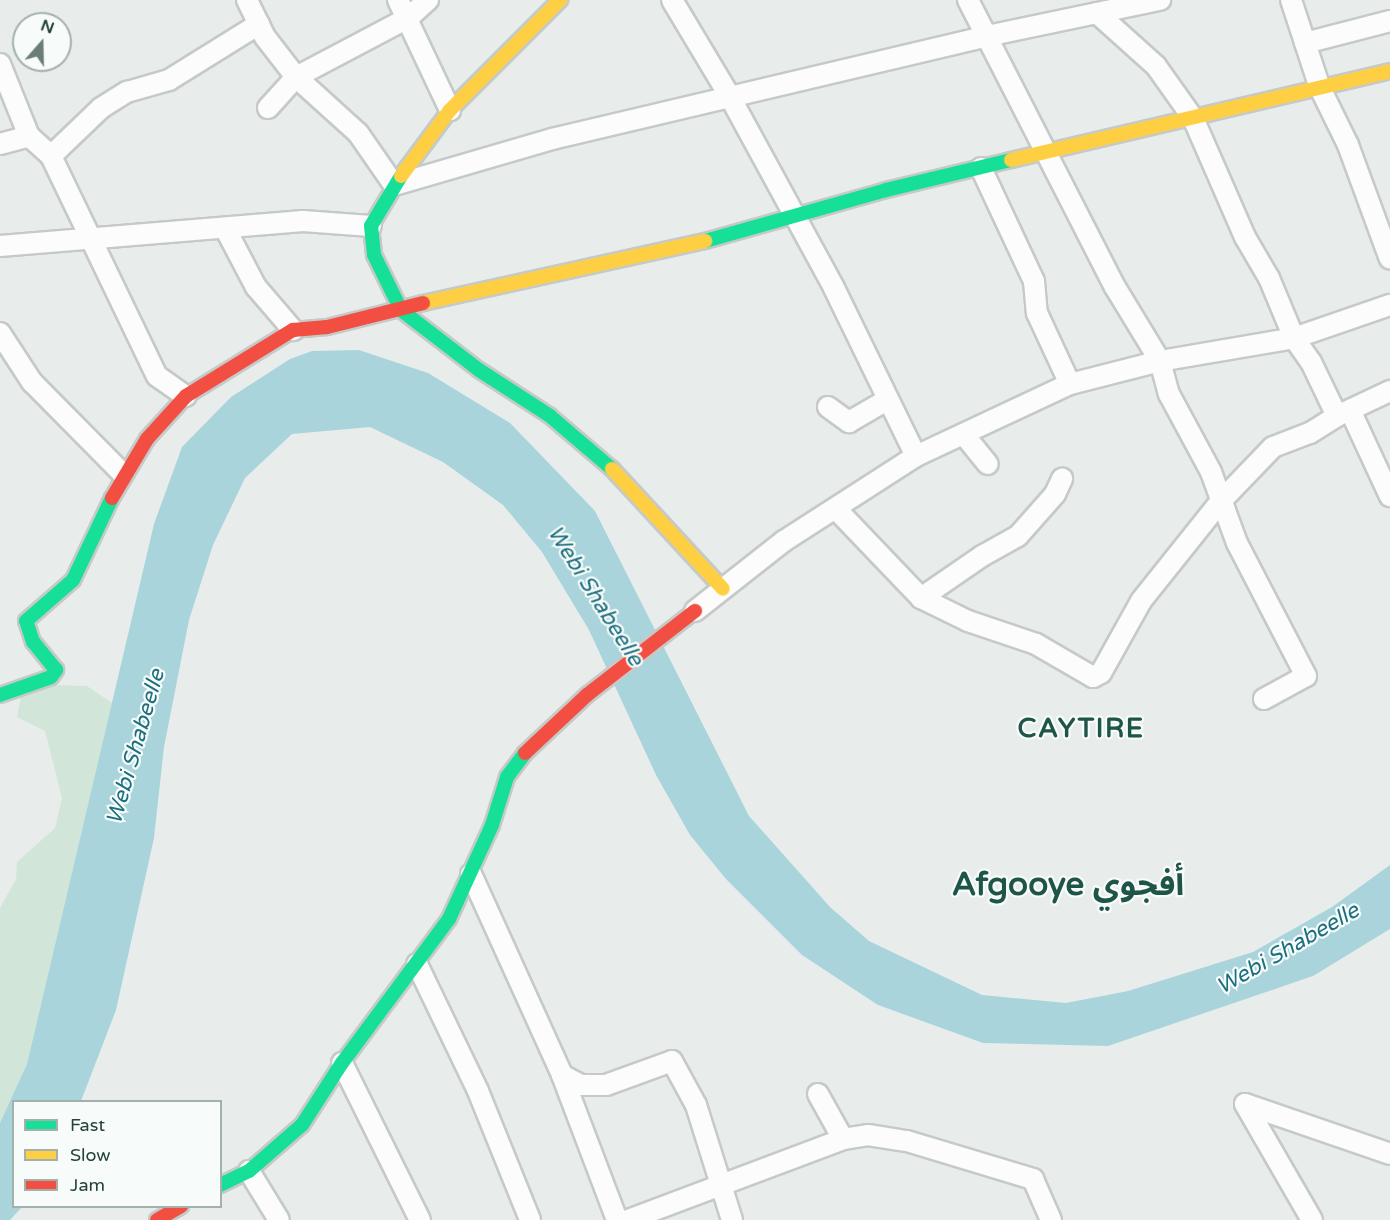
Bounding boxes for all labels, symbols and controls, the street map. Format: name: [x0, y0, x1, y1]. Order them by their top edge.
north arrow: [12, 12, 72, 72]
text: N: [38, 15, 57, 39]
water label: Webi Shabeelle: [541, 521, 649, 671]
water label: Webi Shabeelle: [101, 666, 171, 828]
district label: CAYTIRE: [1018, 713, 1144, 745]
district label: Afgooye أفجوي: [952, 865, 1184, 905]
water label: Webi Shabeelle: [1212, 898, 1364, 1000]
legend: [12, 1100, 222, 1208]
text: Fast: [70, 1114, 105, 1136]
text: Slow: [70, 1144, 111, 1166]
text: Jam: [70, 1174, 105, 1196]

